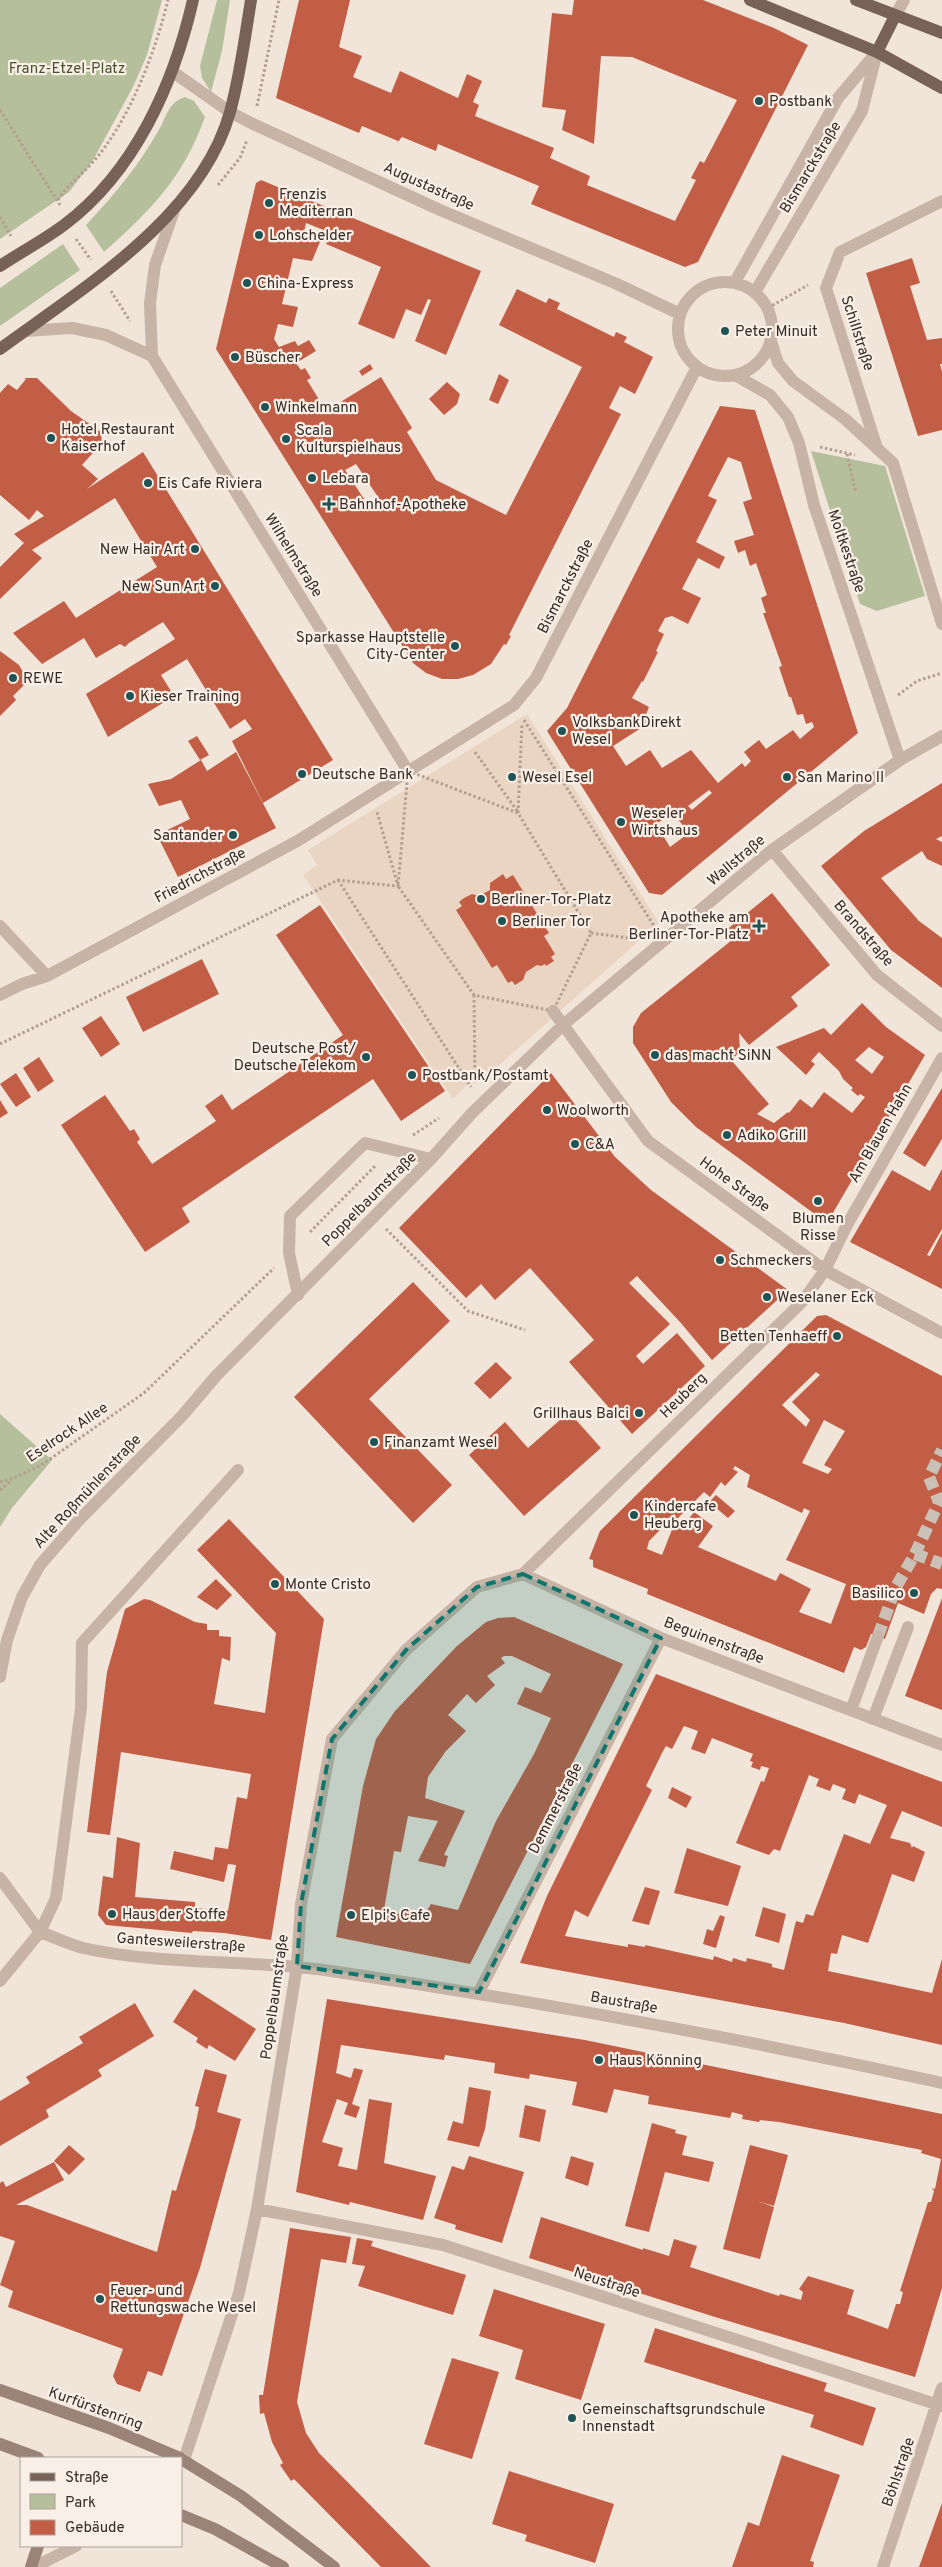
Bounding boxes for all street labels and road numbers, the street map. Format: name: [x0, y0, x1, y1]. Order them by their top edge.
street label: Bismarckstraße: [776, 118, 846, 217]
street label: Augustastraße: [380, 159, 477, 216]
street label: Schillstraße: [835, 293, 878, 374]
street label: Moltkestraße: [822, 507, 869, 596]
street label: Wilhelmstraße: [259, 510, 326, 601]
street label: Bismarckstraße: [534, 536, 598, 637]
street label: Wallstraße: [704, 831, 770, 891]
street label: Friedrichstraße: [152, 844, 250, 908]
street label: Brandstraße: [829, 897, 897, 971]
street label: Am Blauen Hahn: [845, 1081, 917, 1187]
street label: Poppelbaumstraße: [319, 1149, 421, 1251]
street label: Hohe Straße: [695, 1153, 773, 1217]
street label: Heuberg: [657, 1369, 711, 1423]
street label: Eselrock Allee: [23, 1399, 112, 1468]
street label: Alte Roßmühlenstraße: [30, 1431, 146, 1553]
street label: Beguinenstraße: [661, 1614, 766, 1669]
street label: Demmerstraße: [525, 1760, 587, 1857]
street label: Gantesweilerstraße: [116, 1930, 246, 1957]
street label: Poppelbaumstraße: [257, 1933, 294, 2061]
street label: Baustraße: [589, 1988, 659, 2019]
street label: Neustraße: [571, 2264, 642, 2303]
street label: Kurfürstenring: [46, 2383, 145, 2435]
street label: Böhlstraße: [879, 2435, 920, 2510]

